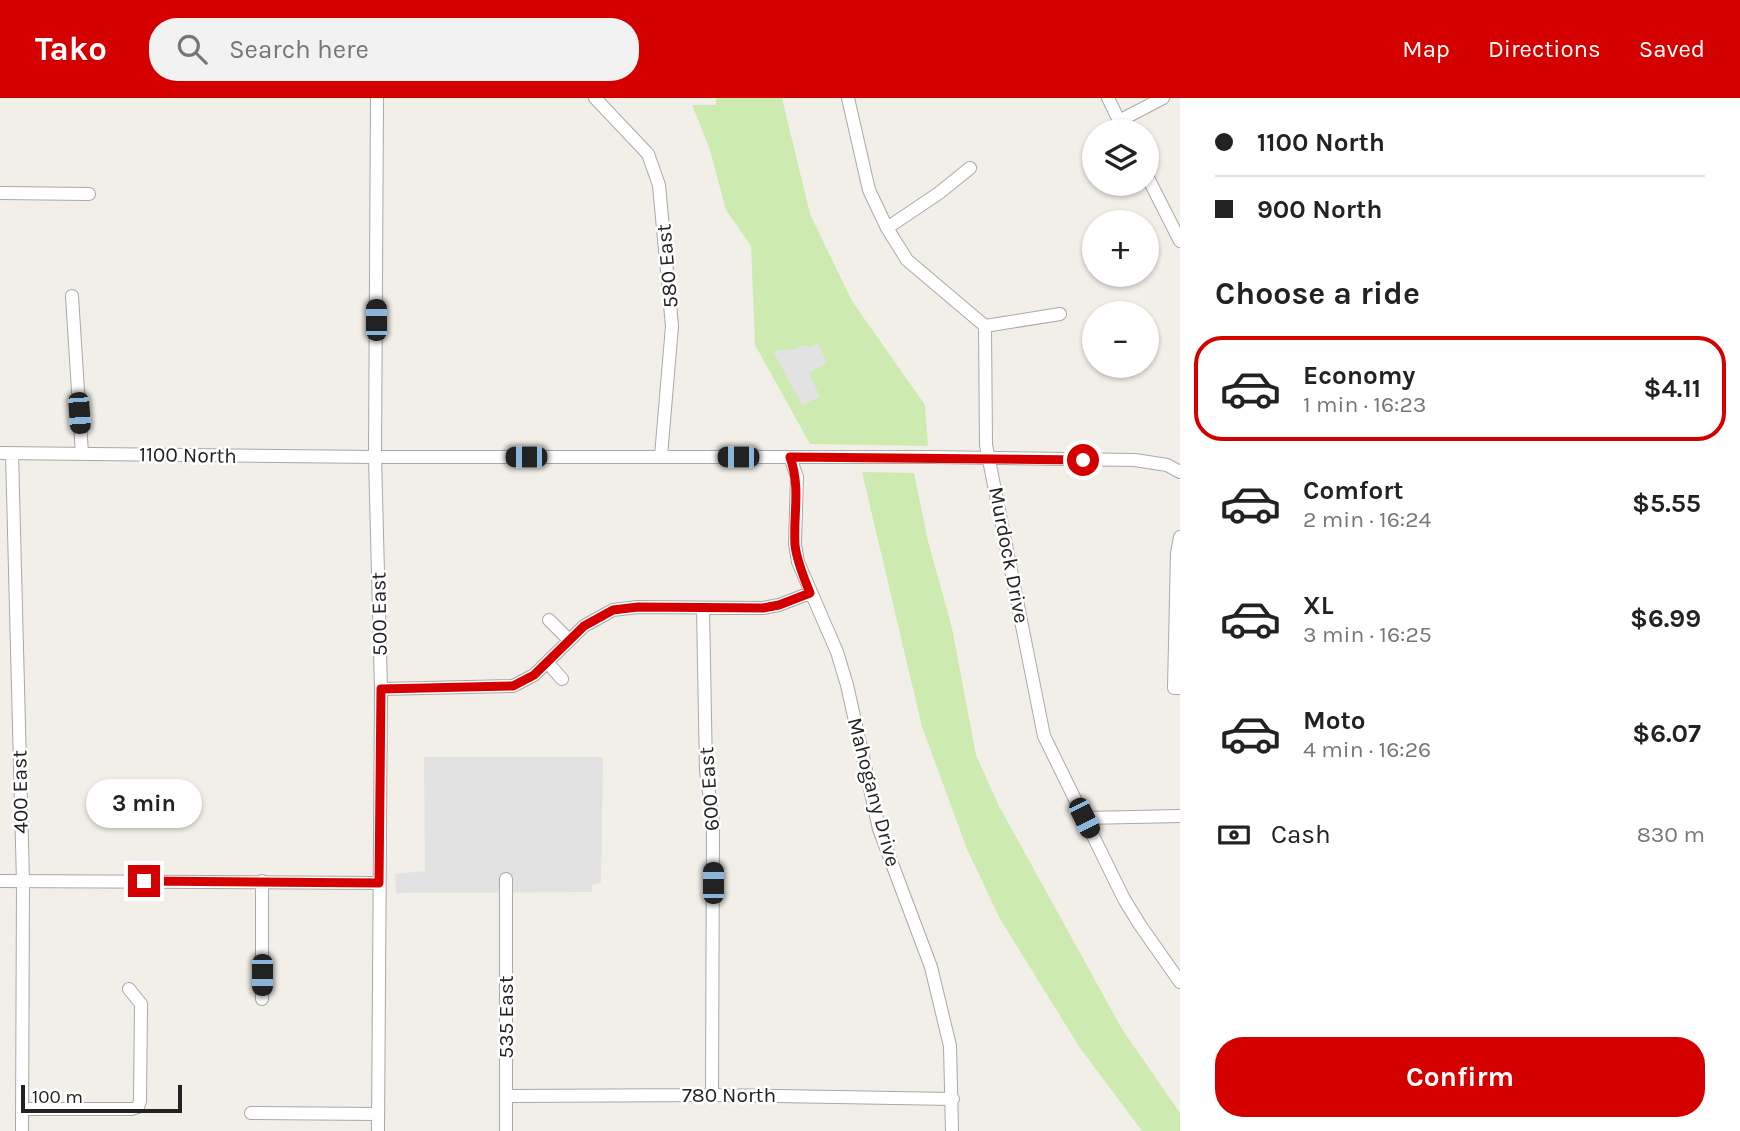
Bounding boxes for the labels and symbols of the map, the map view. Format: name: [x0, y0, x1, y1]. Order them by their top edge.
street label: 580 East: [651, 223, 683, 309]
car: [366, 299, 387, 341]
car: [68, 391, 91, 435]
street label: 1100 North: [139, 442, 237, 468]
route start: [1067, 444, 1099, 476]
car: [506, 447, 548, 468]
car: [718, 447, 760, 468]
street label: Murdock Drive: [984, 485, 1034, 625]
street label: 500 East: [366, 572, 392, 656]
street label: Mahogany Drive: [843, 715, 905, 869]
street label: 600 East: [694, 746, 724, 832]
street label: 400 East: [7, 750, 33, 834]
callout: 3 min: [86, 780, 202, 828]
car: [1066, 795, 1103, 841]
car: [703, 862, 724, 904]
route end: [128, 865, 160, 897]
car: [252, 954, 273, 996]
street label: 535 East: [494, 975, 518, 1059]
scale bar: [21, 1082, 182, 1114]
street label: 780 North: [682, 1083, 776, 1107]

